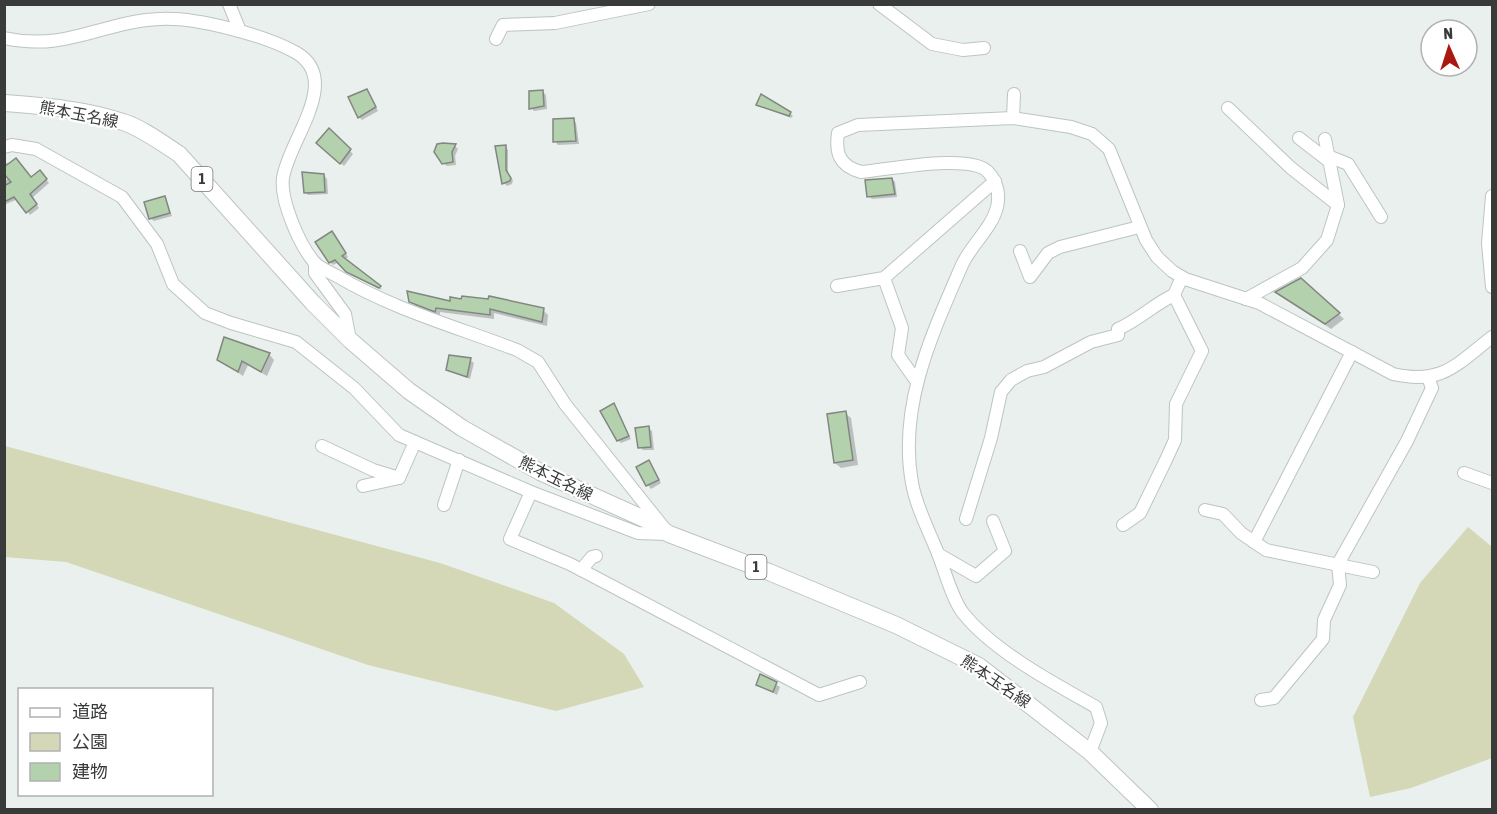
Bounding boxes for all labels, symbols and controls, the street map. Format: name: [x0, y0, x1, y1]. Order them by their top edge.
north arrow: [1419, 18, 1479, 78]
text: N: [1443, 24, 1453, 42]
street label: 熊本玉名線: [38, 98, 120, 130]
road number: 1: [192, 167, 212, 191]
street label: 熊本玉名線: [516, 452, 596, 504]
road number: 1: [746, 555, 766, 579]
street label: 熊本玉名線: [958, 651, 1034, 711]
legend: [18, 688, 213, 796]
text: 道路: [72, 701, 108, 722]
text: 公園: [72, 731, 108, 752]
text: 建物: [72, 761, 108, 782]

